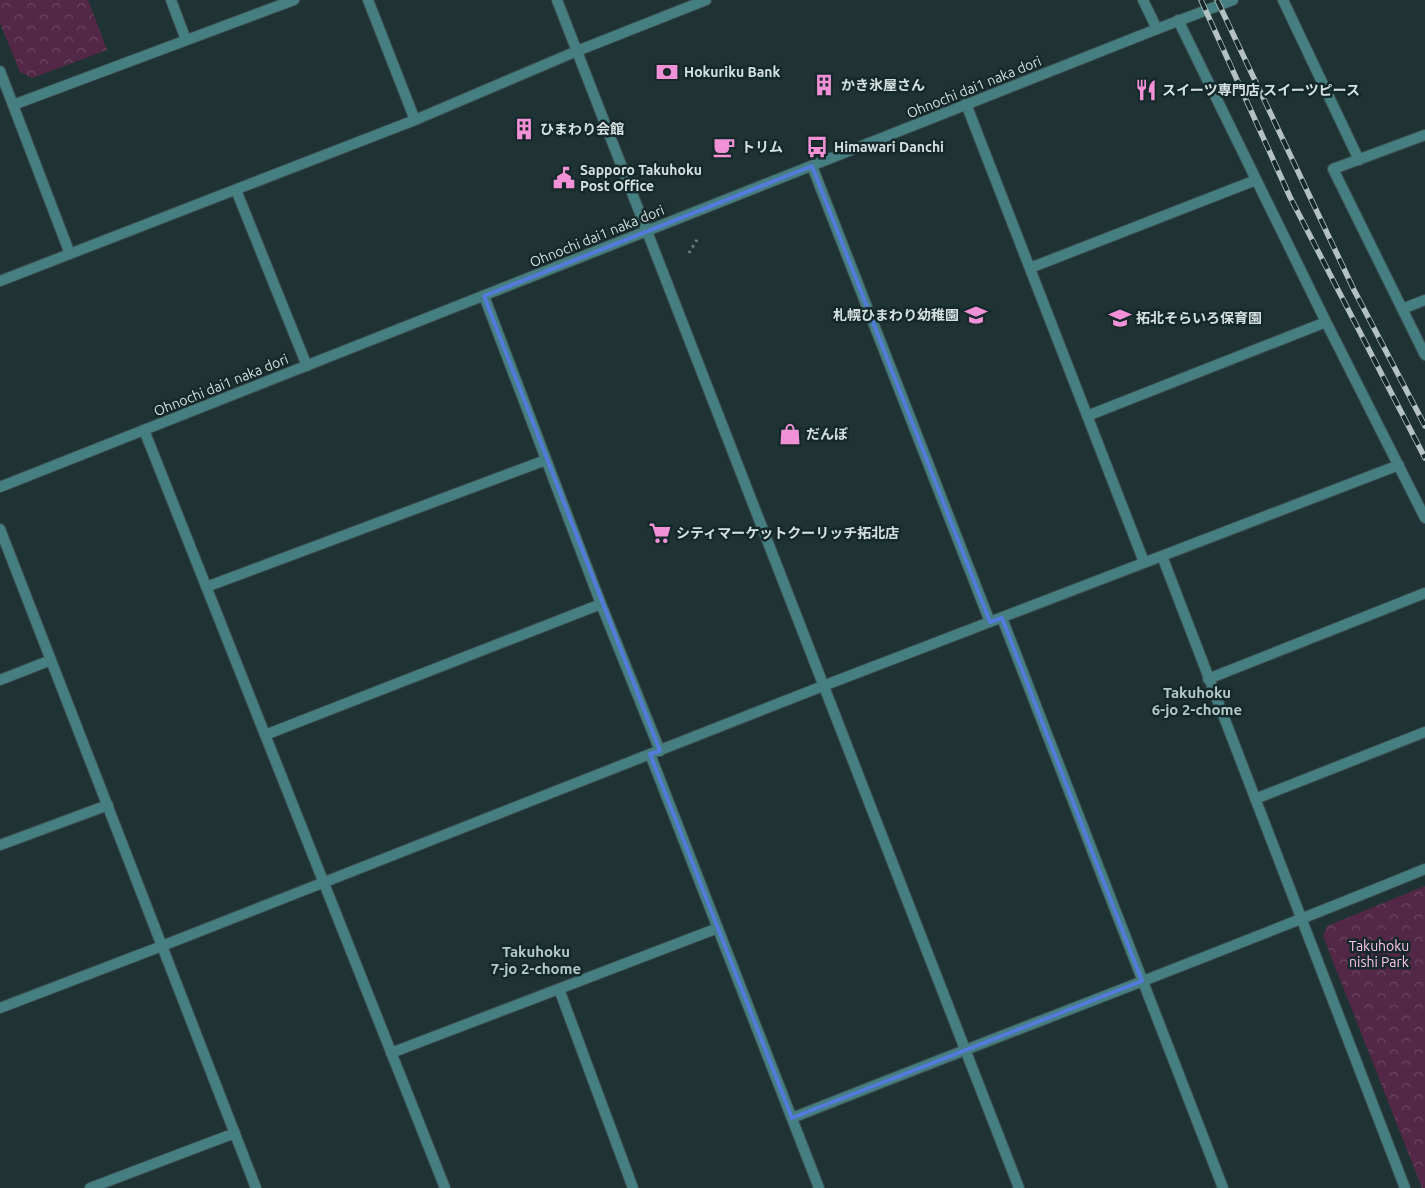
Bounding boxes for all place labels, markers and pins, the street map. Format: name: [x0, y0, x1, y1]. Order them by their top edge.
bank icon: Hokuriku Bank: [654, 59, 680, 85]
place label: Hokuriku Bank: [684, 64, 780, 80]
building icon: かき氷屋さん: [811, 72, 837, 98]
place label: かき氷屋さん: [841, 77, 925, 93]
restaurant icon: スイーツ専門店 スイーツピース: [1133, 77, 1159, 103]
place label: スイーツ専門店 スイーツピース: [1162, 82, 1360, 98]
building icon: ひまわり会館: [511, 116, 537, 142]
place label: ひまわり会館: [540, 121, 624, 137]
cafe icon: トリム: [711, 134, 737, 160]
bus stop icon: Himawari Danchi: [804, 134, 830, 160]
place label: トリム: [741, 139, 783, 155]
place label: Himawari Danchi: [834, 139, 944, 155]
place label: Sapporo Takuhoku Post Office: [580, 162, 702, 194]
public building icon: Sapporo Takuhoku Post Office: [551, 165, 577, 191]
school or university icon: 札幌ひまわり幼稚園: [963, 302, 989, 328]
school or university icon: 拓北そらいろ保育園: [1107, 305, 1133, 331]
place label: 札幌ひまわり幼稚園: [833, 307, 959, 323]
place label: 拓北そらいろ保育園: [1136, 310, 1262, 326]
shop icon: だんぼ: [777, 421, 803, 447]
place label: だんぼ: [806, 426, 848, 442]
supermarket icon: シティマーケットクーリッチ拓北店: [647, 520, 673, 546]
place label: シティマーケットクーリッチ拓北店: [676, 525, 899, 541]

